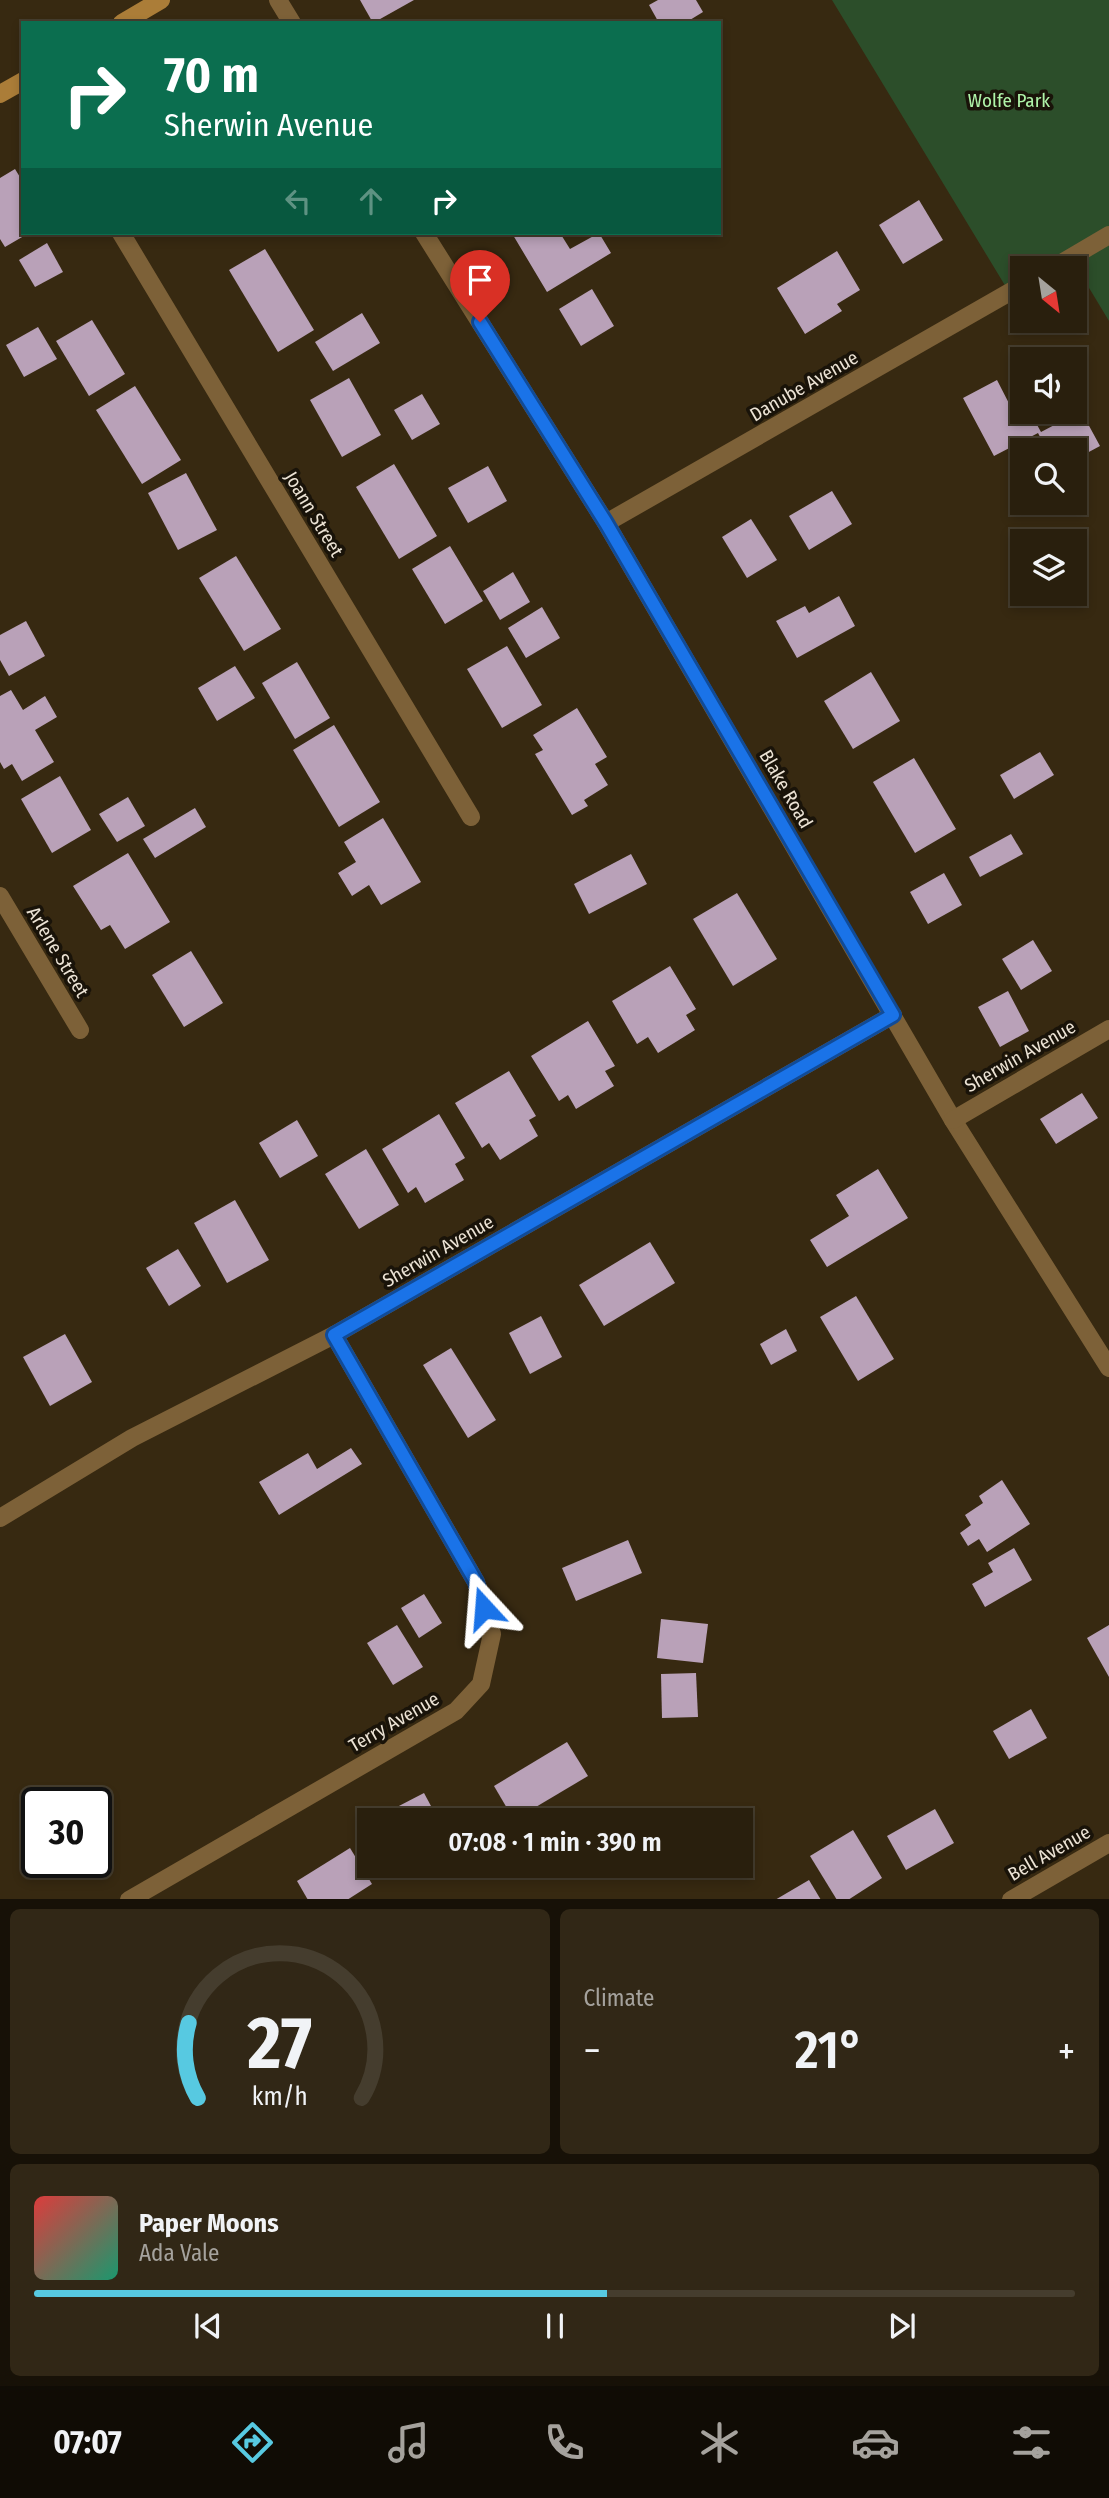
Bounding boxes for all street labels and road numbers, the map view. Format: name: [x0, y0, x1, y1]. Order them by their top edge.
street label: Danube Avenue: [746, 346, 862, 426]
street label: Joann Street: [280, 467, 349, 562]
street label: Blake Road: [754, 746, 818, 832]
street label: Arlene Street: [22, 903, 94, 1002]
street label: Sherwin Avenue: [960, 1015, 1080, 1097]
street label: Sherwin Avenue: [378, 1210, 498, 1292]
street label: Terry Avenue: [345, 1687, 443, 1757]
street label: Bell Avenue: [1004, 1820, 1094, 1886]

